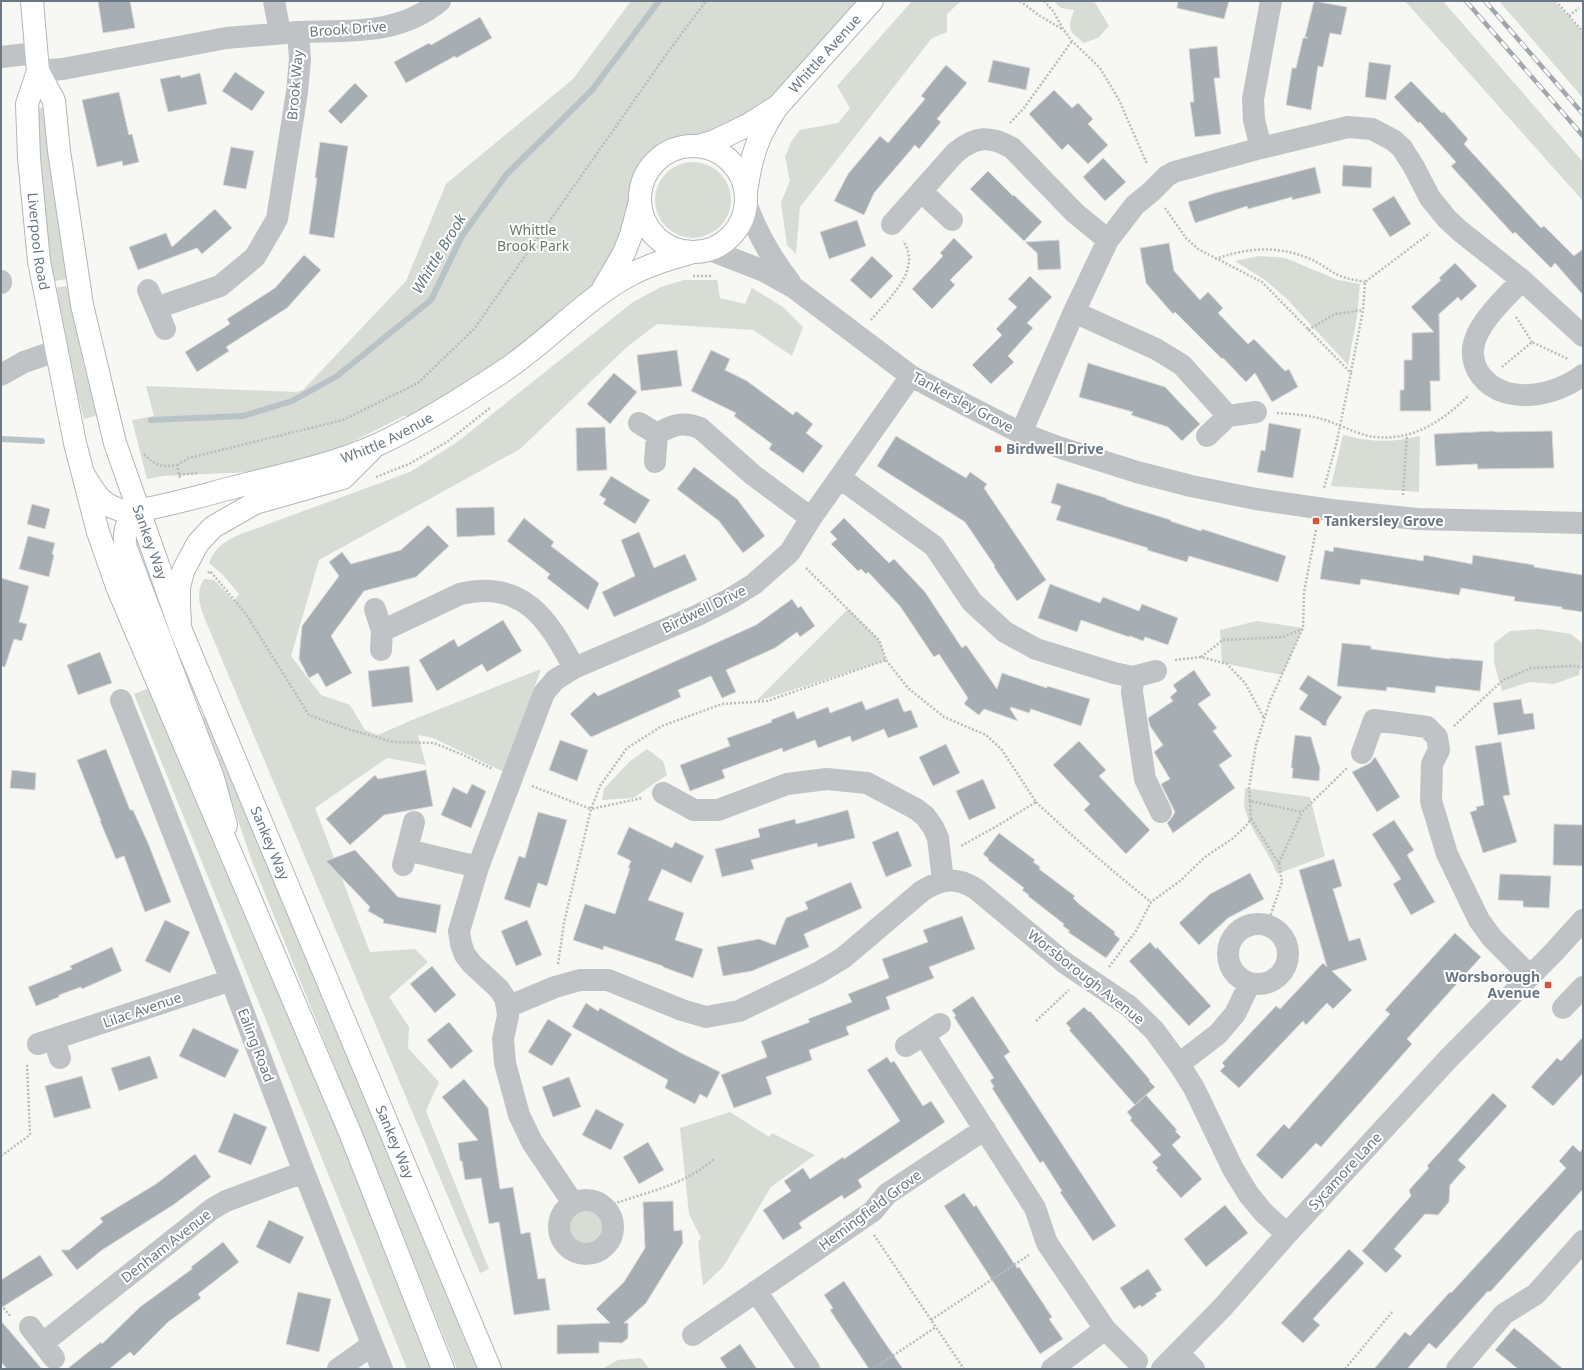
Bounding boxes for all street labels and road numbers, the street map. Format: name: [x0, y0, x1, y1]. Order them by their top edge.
street label: Whittle Avenue: [784, 10, 865, 97]
street label: Brook Drive: [309, 16, 387, 41]
street label: Brook Way: [282, 48, 307, 121]
street label: Liverpool Road: [23, 192, 55, 292]
street label: Tankersley Grove: [909, 367, 1017, 436]
street label: Whittle Avenue: [338, 408, 436, 467]
street label: Sankey Way: [129, 502, 173, 583]
street label: Birdwell Drive: [659, 580, 749, 637]
street label: Sankey Way: [247, 803, 294, 883]
street label: Worsborough Avenue: [1024, 925, 1149, 1028]
street label: Lilac Avenue: [100, 987, 184, 1032]
street label: Ealing Road: [234, 1005, 279, 1084]
street label: Sankey Way: [372, 1102, 420, 1182]
street label: Sycamore Lane: [1304, 1128, 1386, 1214]
street label: Hemingfield Grove: [815, 1165, 925, 1254]
street label: Denham Avenue: [117, 1204, 215, 1287]

